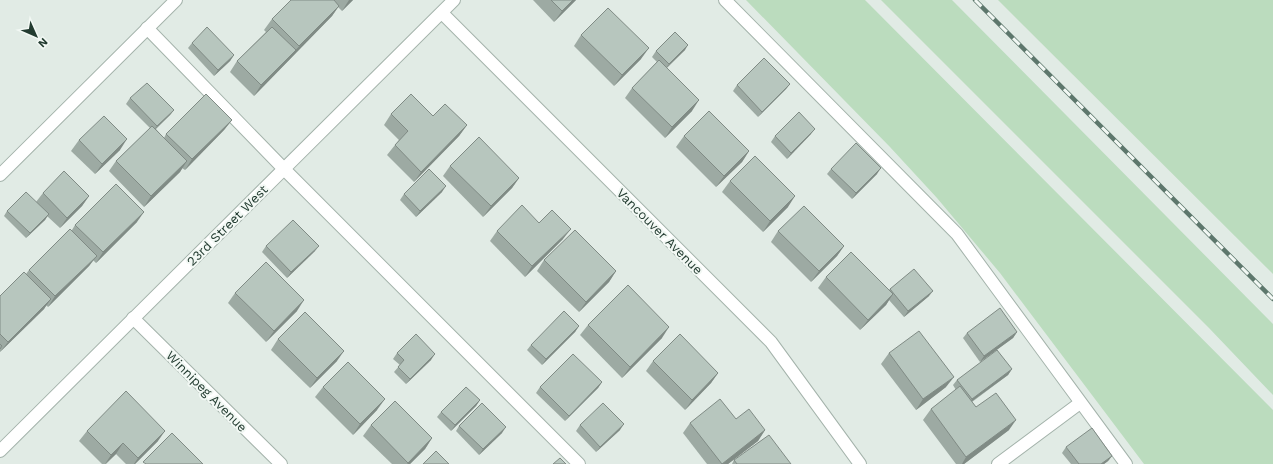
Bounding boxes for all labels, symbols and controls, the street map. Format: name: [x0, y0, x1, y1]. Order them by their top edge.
north arrow: [16, 16, 56, 56]
text: N: [35, 35, 50, 50]
street label: 23rd Street West: [184, 182, 271, 269]
street label: Vancouver Avenue: [614, 185, 706, 277]
street label: Winnipeg Avenue: [163, 348, 250, 435]

